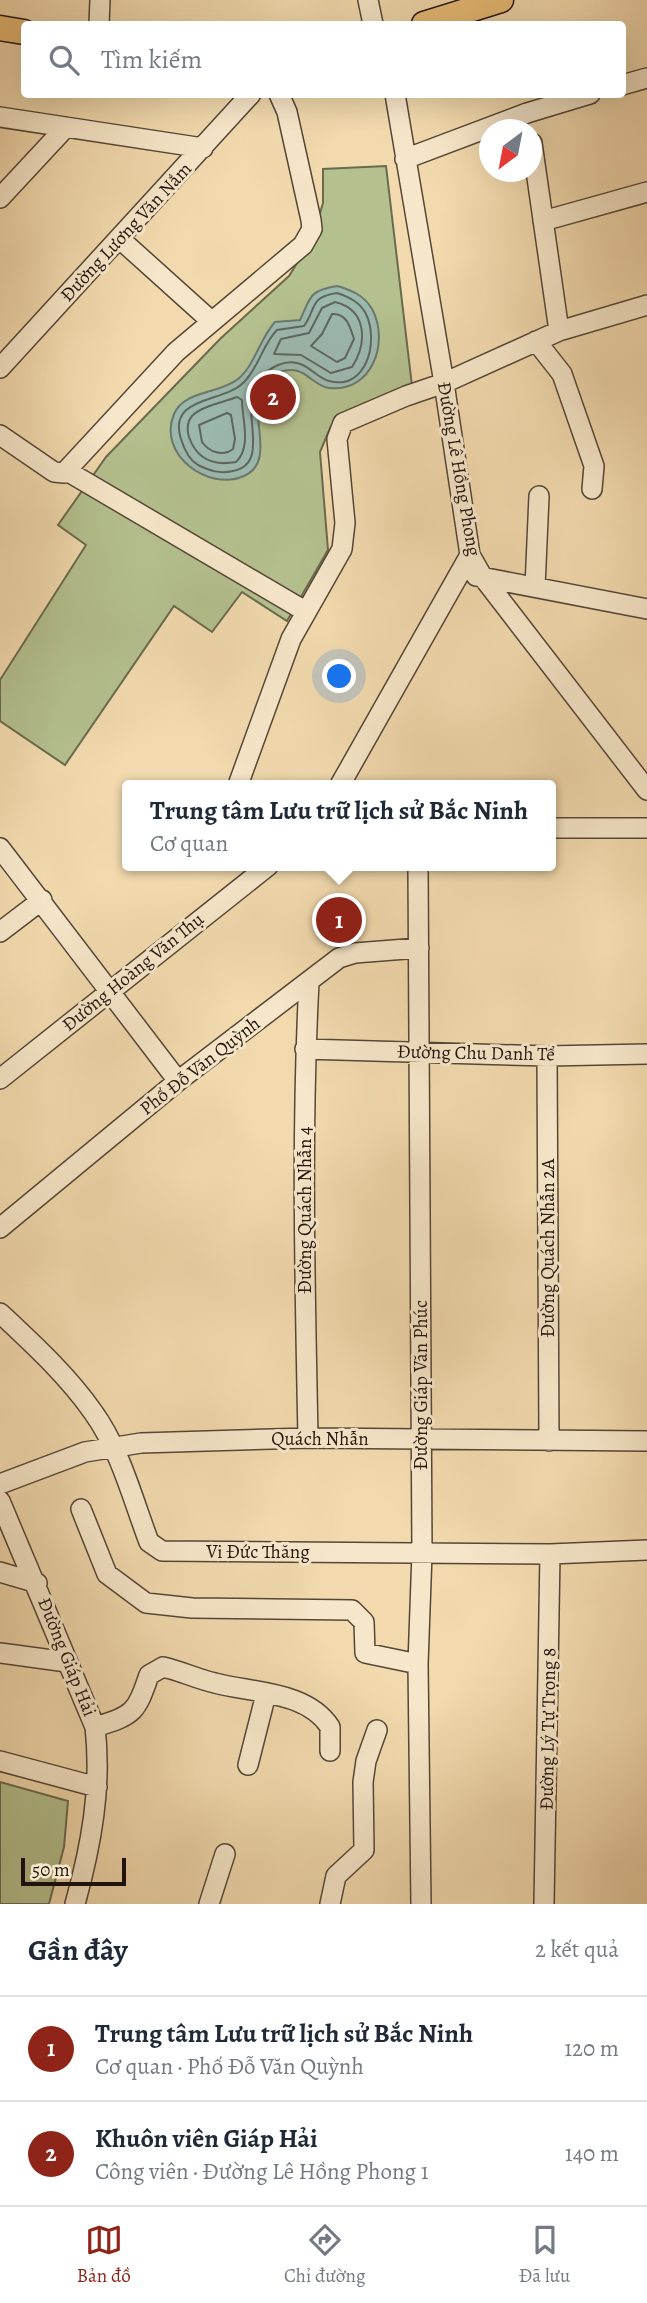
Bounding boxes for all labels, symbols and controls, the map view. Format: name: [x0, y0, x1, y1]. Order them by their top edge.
search box: [21, 21, 626, 98]
icon: search: [45, 41, 83, 79]
text: Tìm kiếm: [101, 42, 202, 77]
north arrow: [479, 119, 542, 182]
street label: Đường Lương Văn Nắm: [54, 156, 198, 308]
pin: 2: [250, 371, 296, 423]
street label: Đường Lê Hồng Phong: [431, 380, 487, 559]
your location: [322, 659, 356, 693]
popup: [122, 780, 556, 871]
text: Trung tâm Lưu trữ lịch sử Bắc Ninh: [150, 793, 528, 828]
text: Cơ quan: [150, 828, 228, 859]
pin: 1: [316, 894, 362, 946]
street label: Đường Hoàng Văn Thụ: [57, 906, 210, 1037]
street label: Phố Đỗ Văn Quỳnh: [134, 1011, 266, 1121]
street label: Đường Chu Danh Tể: [397, 1039, 555, 1067]
street label: Đường Quách Nhẫn 4: [292, 1126, 318, 1294]
street label: Đường Quách Nhẫn 2A: [535, 1158, 561, 1337]
street label: Đường Giáp Văn Phúc: [408, 1300, 434, 1470]
street label: Quách Nhẫn: [271, 1426, 369, 1452]
street label: Vi Đức Thăng: [205, 1539, 310, 1565]
street label: Đường Giáp Hải: [31, 1594, 103, 1720]
street label: Đường Lý Tự Trọng 8: [534, 1648, 562, 1810]
scale bar: [21, 1855, 126, 1887]
text: 50 m: [32, 1857, 70, 1883]
text: Gần đây: [28, 1930, 128, 1970]
text: 2 kết quả: [535, 1934, 619, 1965]
text: Trung tâm Lưu trữ lịch sử Bắc Ninh: [95, 2016, 473, 2051]
text: 1: [47, 2033, 55, 2064]
text: 120 m: [564, 2033, 619, 2064]
text: Cơ quan · Phố Đỗ Văn Quỳnh: [95, 2051, 364, 2082]
text: Khuôn viên Giáp Hải: [95, 2121, 318, 2156]
text: 2: [45, 2138, 57, 2169]
text: 140 m: [565, 2138, 619, 2169]
text: Công viên · Đường Lê Hồng Phong 1: [95, 2156, 429, 2187]
tab: Bản đồ: [77, 2221, 131, 2289]
tab: Chỉ đường: [284, 2221, 366, 2289]
tab: Đã lưu: [519, 2221, 570, 2289]

